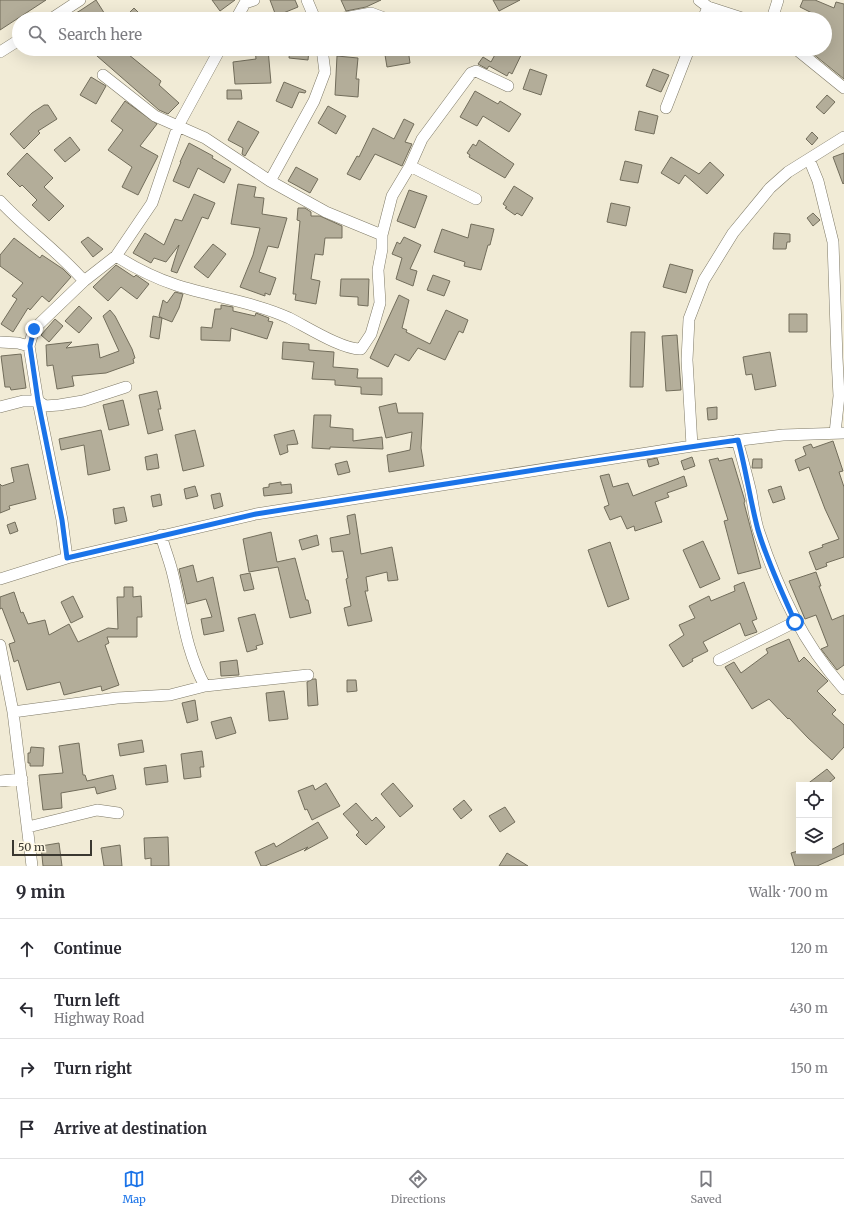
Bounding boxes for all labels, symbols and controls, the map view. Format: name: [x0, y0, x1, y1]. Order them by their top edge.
search box: [12, 12, 832, 56]
icon: search: [26, 23, 48, 45]
text: Search here: [58, 25, 142, 44]
route end: [25, 320, 43, 338]
route start: [786, 613, 804, 631]
map controls: [796, 782, 832, 854]
button: locate: [796, 782, 832, 818]
button: layers: [796, 818, 832, 854]
scale bar: [12, 838, 92, 857]
text: 50 m: [18, 840, 45, 854]
text: 9 min: [16, 881, 65, 903]
text: Walk · 700 m: [749, 884, 828, 901]
icon: ahead: [16, 938, 38, 960]
text: Continue: [54, 939, 122, 958]
text: 120 m: [790, 940, 828, 957]
text: Turn left: [54, 991, 120, 1010]
icon: left: [16, 998, 38, 1020]
text: 430 m: [789, 1000, 828, 1017]
text: Highway Road: [54, 1010, 144, 1027]
icon: right: [16, 1058, 38, 1080]
text: Turn right: [54, 1059, 132, 1078]
text: 150 m: [791, 1060, 828, 1077]
icon: arrive: [16, 1118, 38, 1140]
text: Arrive at destination: [54, 1119, 207, 1138]
tab: Map: [122, 1168, 146, 1206]
tab: Directions: [391, 1168, 446, 1206]
tab: Saved: [690, 1168, 722, 1206]

